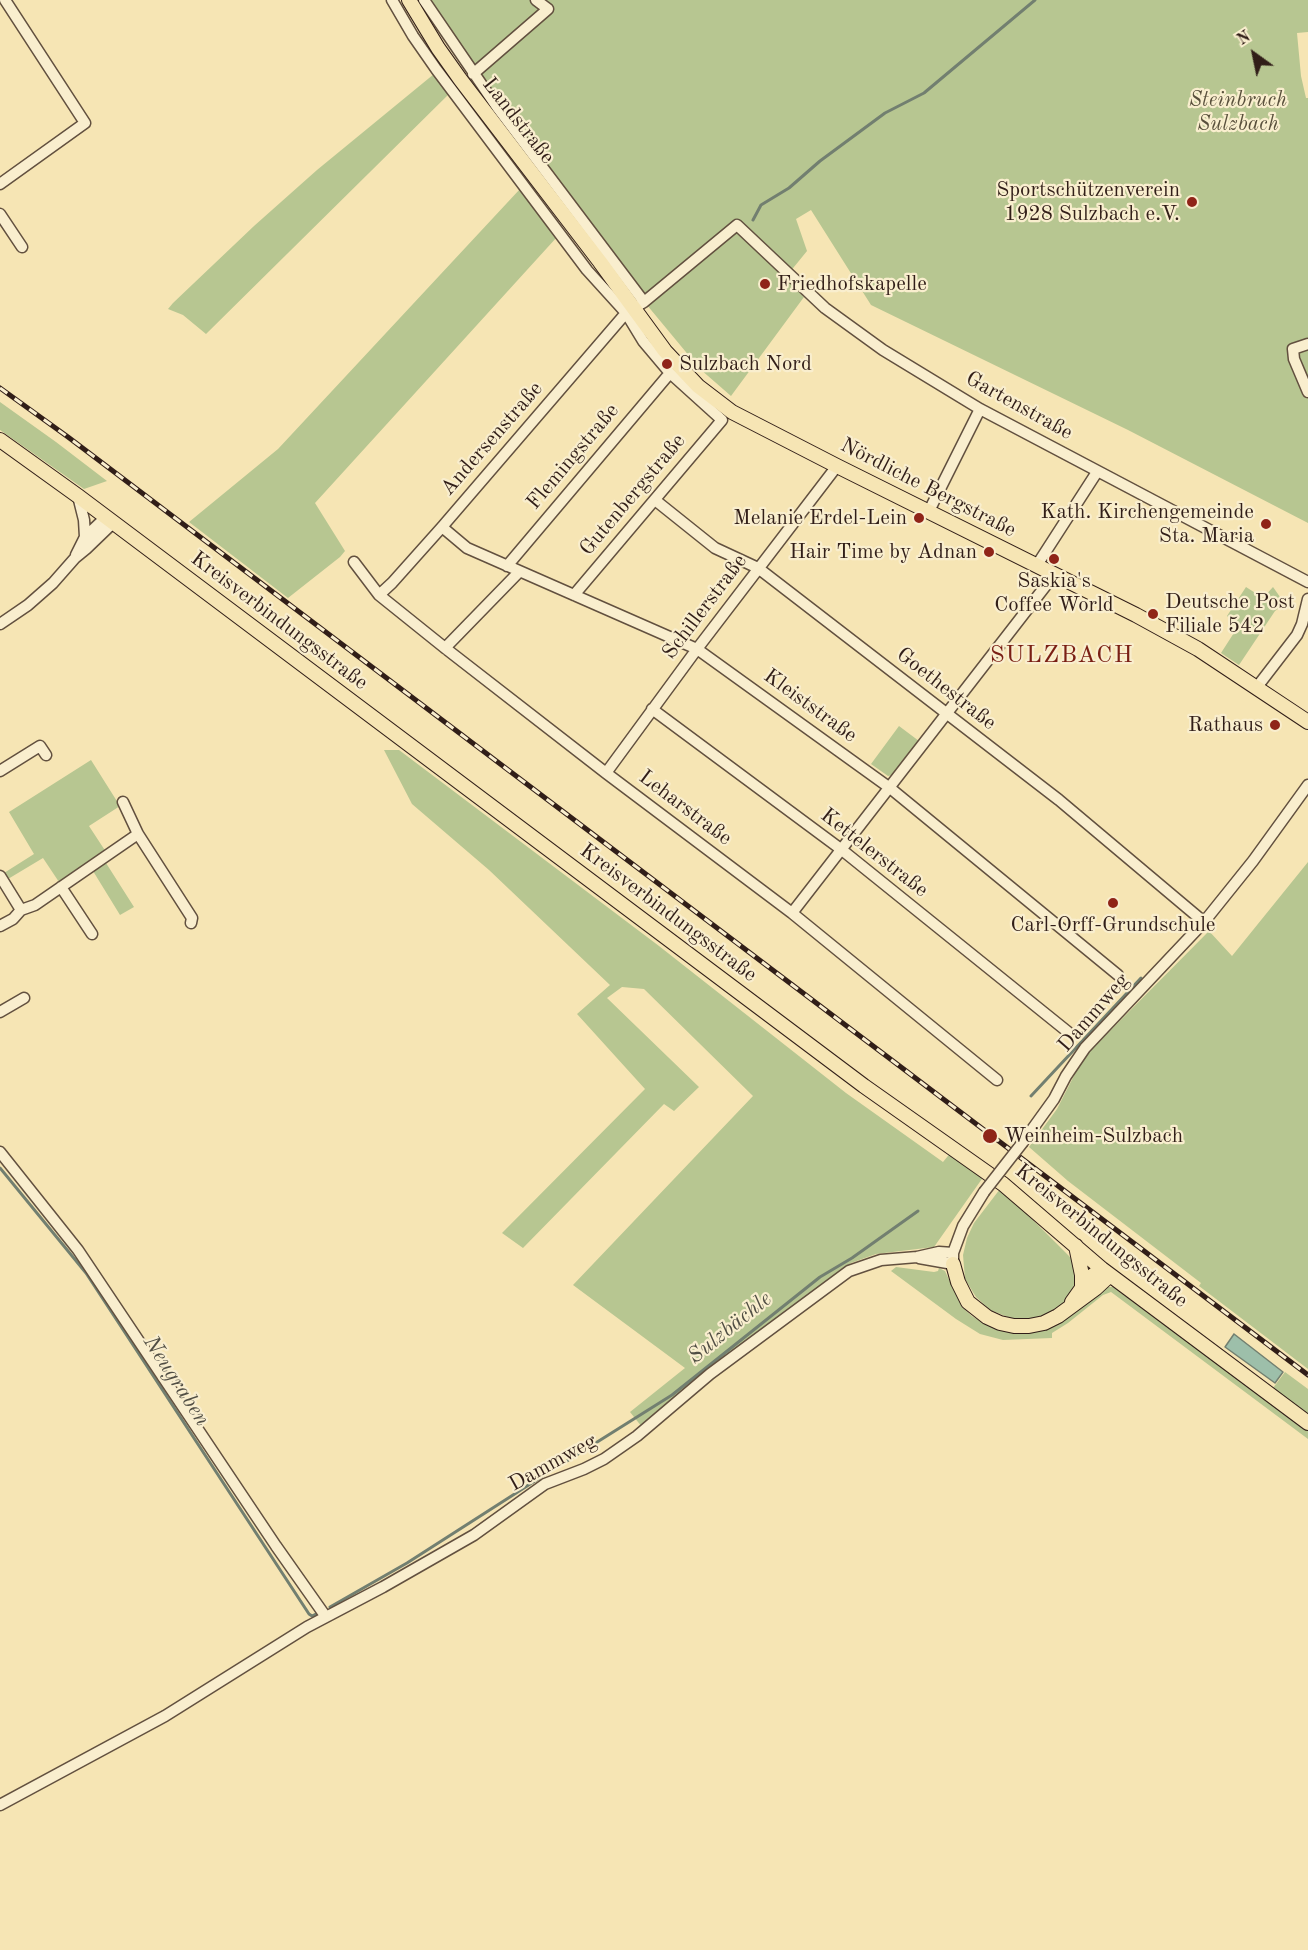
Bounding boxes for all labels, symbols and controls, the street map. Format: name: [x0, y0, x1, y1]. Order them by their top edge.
north arrow: [1224, 24, 1284, 84]
text: N: [1235, 29, 1254, 49]
street label: Landstraße: [476, 73, 560, 169]
park label: Steinbruch Sulzbach: [1189, 87, 1287, 137]
place label: Sportschützenverein 1928 Sulzbach e.V.: [996, 177, 1180, 227]
marker: Sportschützenverein 1928 Sulzbach e.V.: [1185, 195, 1199, 209]
place label: Friedhofskapelle: [777, 271, 927, 297]
marker: Friedhofskapelle: [758, 277, 772, 291]
place label: Sulzbach Nord: [679, 351, 812, 377]
marker: Sulzbach Nord: [660, 357, 674, 371]
street label: Gartenstraße: [961, 366, 1077, 446]
street label: Andersenstraße: [436, 377, 548, 501]
street label: Flemingstraße: [521, 399, 625, 515]
street label: Gutenbergstraße: [575, 429, 691, 561]
street label: Nördliche Bergstraße: [836, 433, 1020, 543]
place label: Kath. Kirchengemeinde Sta. Maria: [1041, 499, 1254, 549]
place label: Melanie Erdel-Lein: [733, 505, 907, 531]
marker: Melanie Erdel-Lein: [912, 511, 926, 525]
marker: Kath. Kirchengemeinde Sta. Maria: [1259, 517, 1273, 531]
place label: Hair Time by Adnan: [789, 539, 977, 565]
marker: Hair Time by Adnan: [982, 545, 996, 559]
street label: Kreisverbindungsstraße: [185, 546, 373, 696]
street label: Schillerstraße: [657, 549, 753, 665]
marker: Saskia's Coffee World: [1047, 552, 1061, 566]
place label: Saskia's Coffee World: [994, 568, 1114, 618]
place label: Deutsche Post Filiale 542: [1165, 589, 1295, 639]
marker: Deutsche Post Filiale 542: [1146, 607, 1160, 621]
street label: Goethestraße: [891, 642, 1001, 736]
district label: SULZBACH: [990, 642, 1134, 670]
street label: Kleiststraße: [758, 664, 862, 748]
place label: Rathaus: [1188, 712, 1263, 738]
marker: Rathaus: [1268, 718, 1282, 732]
street label: Leharstraße: [633, 765, 737, 851]
street label: Kettelerstraße: [815, 803, 933, 903]
street label: Kreisverbindungsstraße: [574, 838, 762, 988]
marker: Carl-Orff-Grundschule: [1106, 896, 1120, 910]
place label: Carl-Orff-Grundschule: [1011, 912, 1215, 938]
street label: Dammweg: [1053, 968, 1135, 1058]
place label: Weinheim-Sulzbach: [1004, 1123, 1183, 1149]
marker: Weinheim-Sulzbach: [981, 1127, 999, 1145]
street label: Kreisverbindungsstraße: [1009, 1158, 1193, 1314]
water label: Sulzbächle: [683, 1286, 777, 1370]
water label: Neugraben: [137, 1331, 215, 1431]
street label: Dammweg: [505, 1429, 601, 1497]

